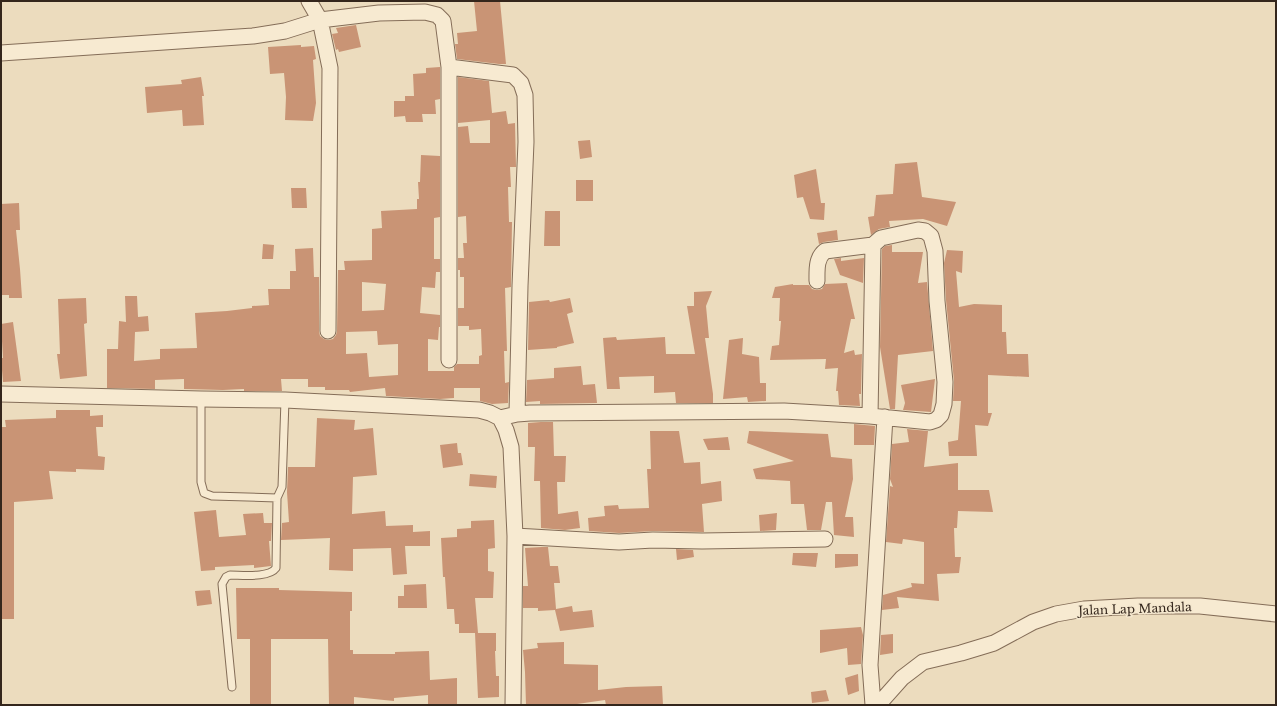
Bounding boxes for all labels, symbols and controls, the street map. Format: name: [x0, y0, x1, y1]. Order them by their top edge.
street label: Jalan Lap Mandala: [1076, 599, 1192, 618]

